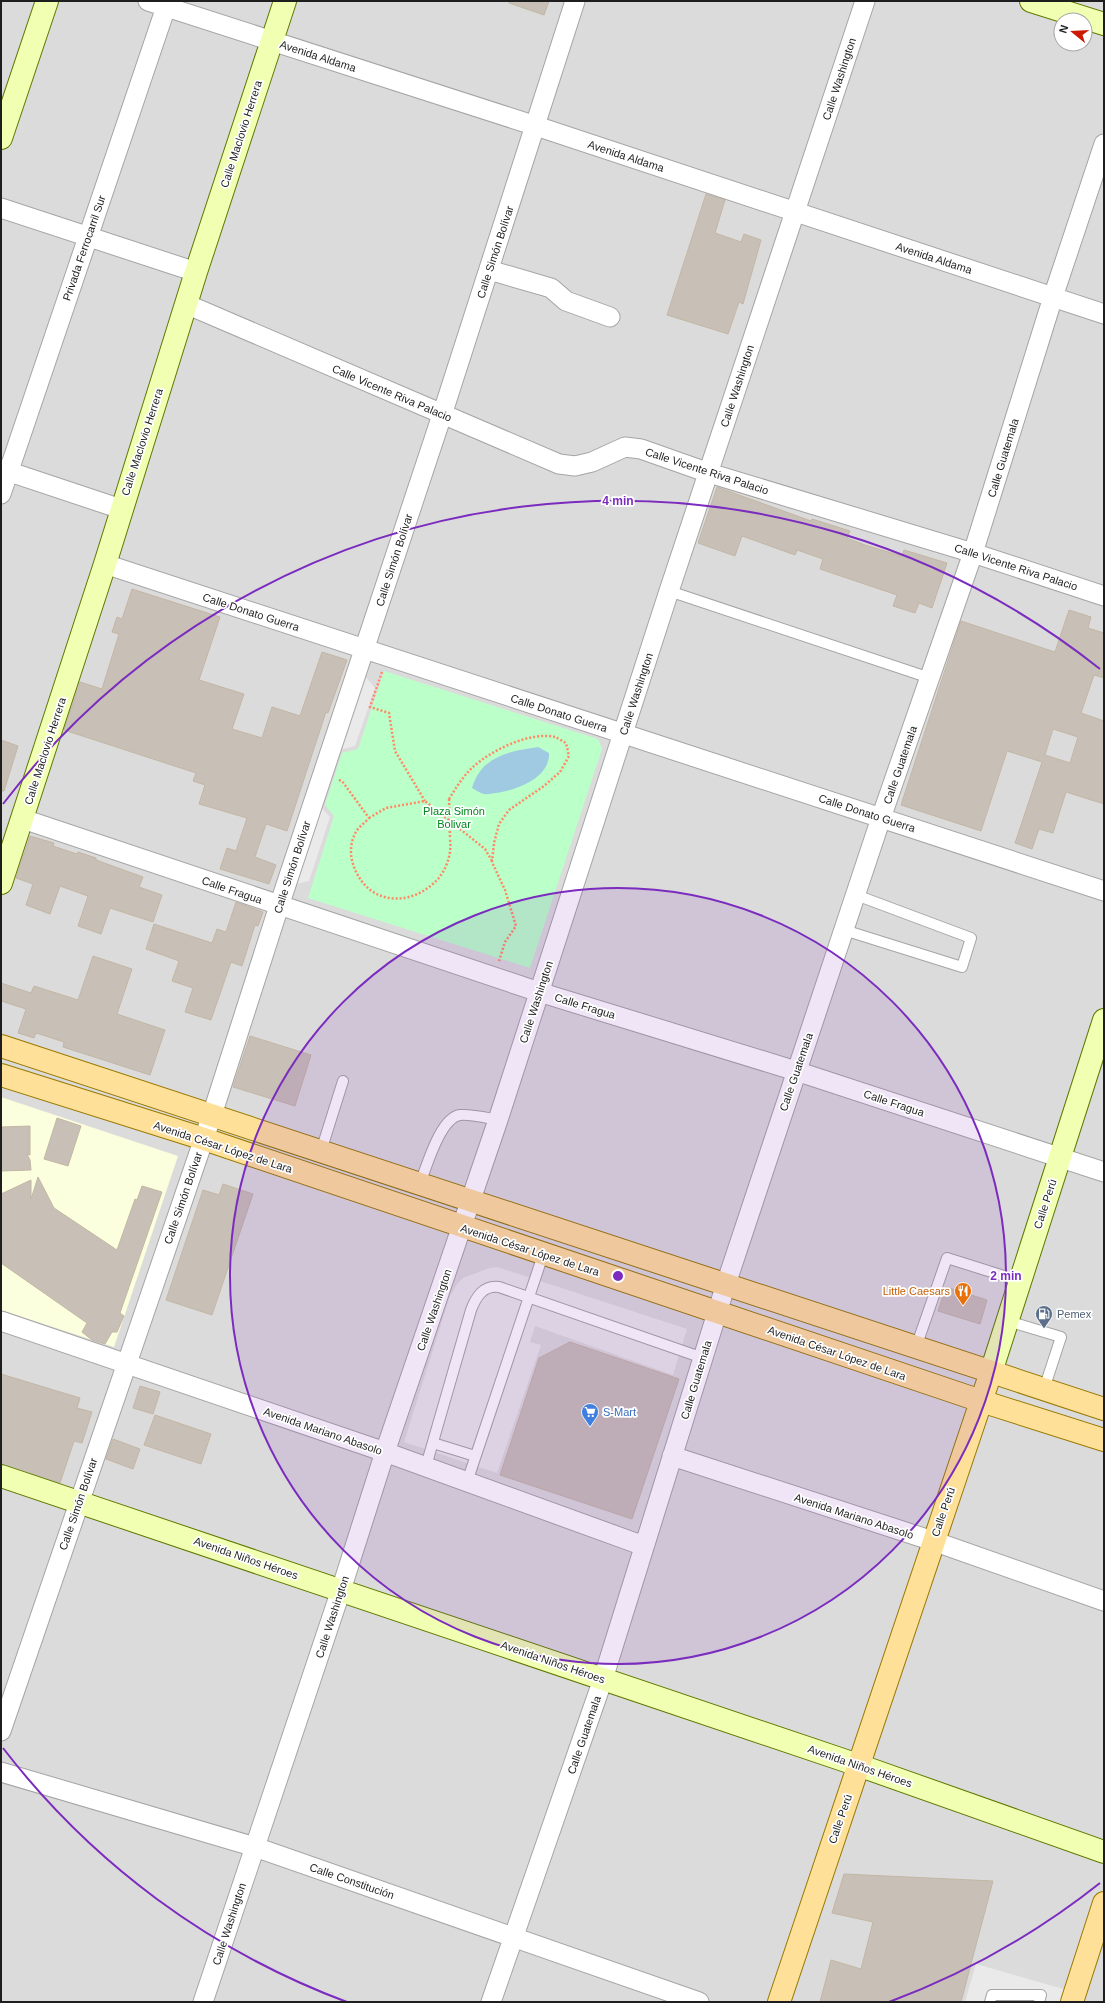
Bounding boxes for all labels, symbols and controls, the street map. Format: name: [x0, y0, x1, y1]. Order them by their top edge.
north arrow: [1053, 12, 1093, 52]
text: N: [1057, 23, 1070, 35]
street label: Calle Washington: [820, 36, 858, 122]
street label: Avenida Aldama: [278, 38, 358, 74]
street label: Calle Maclovio Herrera: [218, 78, 264, 189]
street label: Avenida Aldama: [586, 138, 666, 174]
street label: Privada Ferrocarril Sur: [60, 193, 108, 302]
street label: Calle Simón Bolívar: [474, 204, 516, 300]
street label: Avenida Aldama: [894, 240, 974, 276]
street label: Calle Washington: [718, 343, 756, 429]
street label: Calle Vicente Riva Palacio: [330, 362, 454, 424]
street label: Calle Maclovio Herrera: [119, 386, 165, 497]
street label: Calle Guatemala: [985, 416, 1021, 499]
street label: Calle Vicente Riva Palacio: [644, 445, 770, 497]
text: 4 min: [602, 494, 634, 508]
street label: Calle Simón Bolívar: [373, 512, 415, 608]
street label: Calle Vicente Riva Palacio: [953, 541, 1079, 593]
street label: Calle Donato Guerra: [201, 591, 302, 634]
street label: Calle Washington: [617, 651, 655, 737]
street label: Calle Donato Guerra: [509, 692, 610, 735]
street label: Calle Maclovio Herrera: [22, 695, 68, 806]
street label: Calle Guatemala: [881, 723, 919, 806]
street label: Calle Donato Guerra: [817, 792, 918, 835]
park label: Plaza Simón Bolivar: [423, 805, 485, 830]
street label: Calle Simón Bolívar: [271, 819, 313, 915]
street label: Calle Fragua: [200, 874, 265, 906]
street label: Calle Washington: [517, 959, 555, 1045]
street label: Calle Fragua: [553, 991, 618, 1021]
street label: Calle Guatemala: [777, 1030, 815, 1113]
street label: Calle Fragua: [862, 1088, 927, 1119]
street label: Avenida César López de Lara: [152, 1119, 295, 1175]
street label: Calle Simón Bolívar: [162, 1150, 205, 1246]
street label: Calle Perú: [1031, 1178, 1059, 1230]
street label: Avenida César López de Lara: [459, 1222, 602, 1278]
street label: Calle Washington: [414, 1267, 454, 1353]
centre of rings: [611, 1269, 625, 1283]
text: 2 min: [990, 1269, 1022, 1283]
restaurant icon: Little Caesars: [953, 1281, 973, 1306]
place label: Little Caesars: [883, 1285, 950, 1297]
fuel station icon: Pemex: [1034, 1304, 1054, 1329]
place label: Pemex: [1057, 1308, 1092, 1320]
street label: Avenida César López de Lara: [766, 1324, 908, 1383]
street label: Calle Guatemala: [678, 1338, 714, 1421]
supermarket icon: S-Mart: [580, 1402, 600, 1427]
street label: Avenida Mariano Abasolo: [262, 1405, 384, 1457]
place label: S-Mart: [603, 1406, 636, 1418]
street label: Calle Simón Bolívar: [57, 1456, 100, 1552]
street label: Calle Perú: [929, 1486, 957, 1538]
street label: Avenida Mariano Abasolo: [793, 1491, 915, 1541]
street label: Avenida Niños Héroes: [192, 1535, 300, 1582]
street label: Calle Washington: [313, 1574, 351, 1660]
street label: Avenida Niños Héroes: [499, 1639, 607, 1686]
street label: Calle Guatemala: [565, 1693, 603, 1776]
street label: Avenida Niños Héroes: [806, 1743, 914, 1790]
street label: Calle Perú: [826, 1793, 854, 1845]
street label: Calle Constitución: [308, 1861, 396, 1901]
street label: Calle Washington: [210, 1881, 248, 1967]

